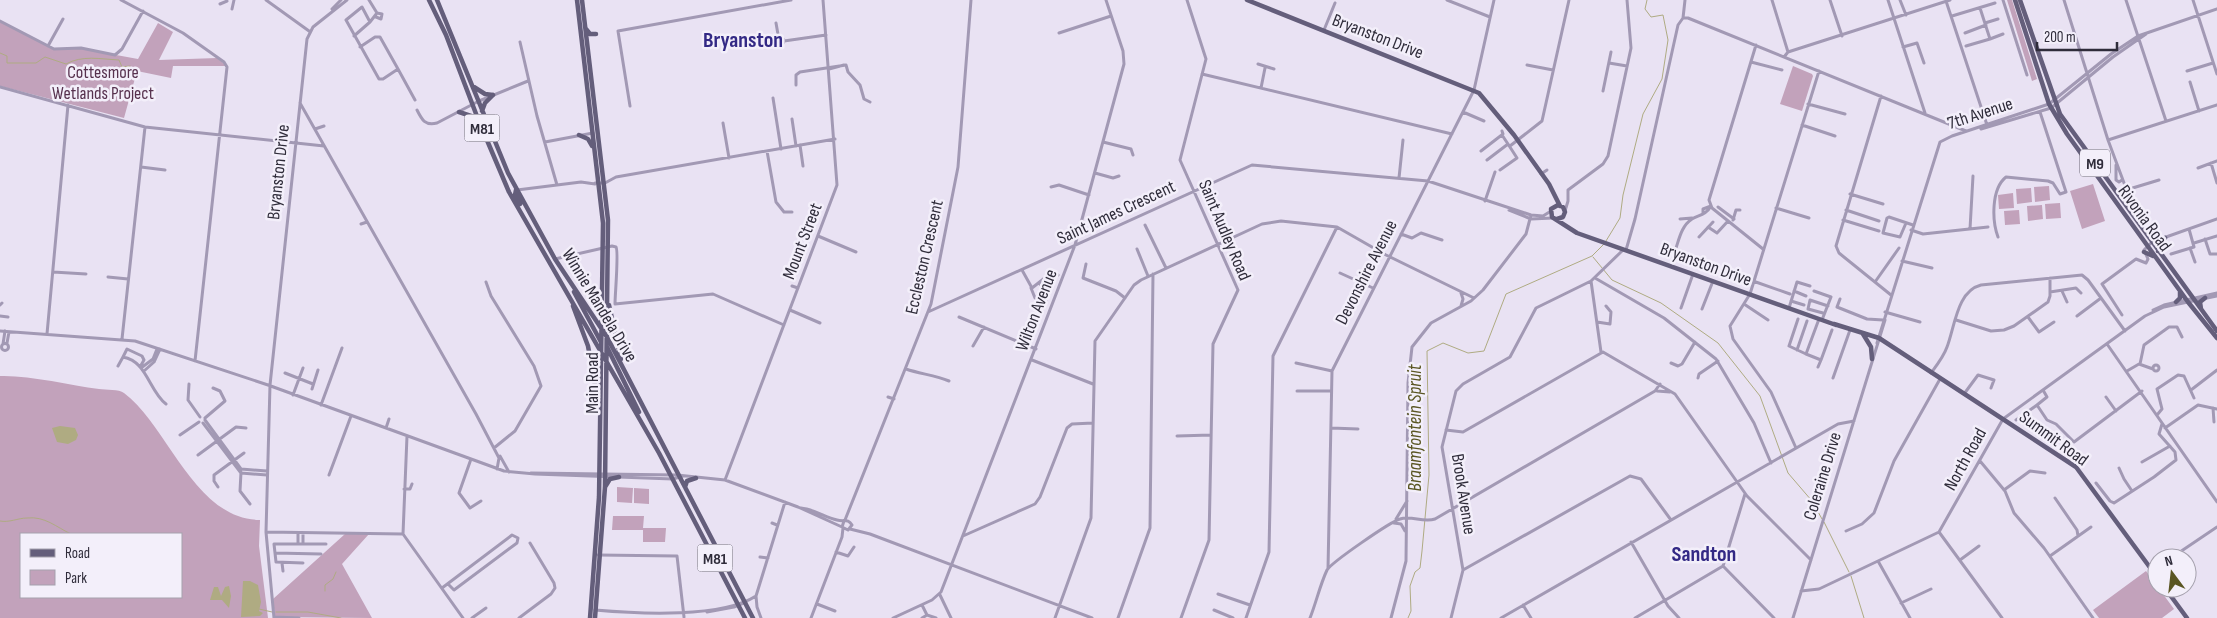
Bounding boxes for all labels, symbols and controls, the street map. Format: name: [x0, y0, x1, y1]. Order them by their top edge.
street label: Bryanston Drive: [1329, 9, 1426, 63]
scale bar: [2037, 20, 2117, 52]
district label: Bryanston: [703, 27, 783, 54]
text: 200 m: [2044, 28, 2076, 47]
park label: Cottesmore Wetlands Project: [52, 62, 154, 104]
street label: 7th Avenue: [1945, 93, 2015, 134]
road number: M81: [464, 115, 500, 142]
street label: Bryanston Drive: [263, 123, 294, 221]
road number: M9: [2080, 150, 2110, 177]
street label: Saint James Crescent: [1054, 176, 1179, 249]
street label: Saint Audley Road: [1194, 177, 1255, 284]
street label: Rivonia Road: [2114, 181, 2176, 256]
street label: Eccleston Crescent: [901, 197, 948, 316]
street label: Mount Street: [778, 200, 827, 282]
street label: Devonshire Avenue: [1331, 216, 1402, 328]
street label: Bryanston Drive: [1657, 238, 1754, 291]
street label: Winnie Mandela Drive: [557, 245, 642, 366]
street label: Wilton Avenue: [1011, 266, 1062, 354]
street label: Main Road: [582, 352, 603, 414]
water label: Braamfontein Spruit: [1404, 363, 1427, 491]
street label: Summit Road: [2015, 406, 2092, 470]
street label: North Road: [1940, 424, 1991, 494]
street label: Coleraine Drive: [1799, 430, 1846, 523]
street label: Brook Avenue: [1447, 452, 1480, 536]
legend: [20, 533, 182, 598]
district label: Sandton: [1672, 541, 1736, 568]
text: Road: [65, 544, 90, 563]
road number: M81: [698, 544, 732, 572]
north arrow: [2147, 548, 2197, 598]
text: N: [2163, 552, 2175, 570]
text: Park: [65, 569, 87, 588]

